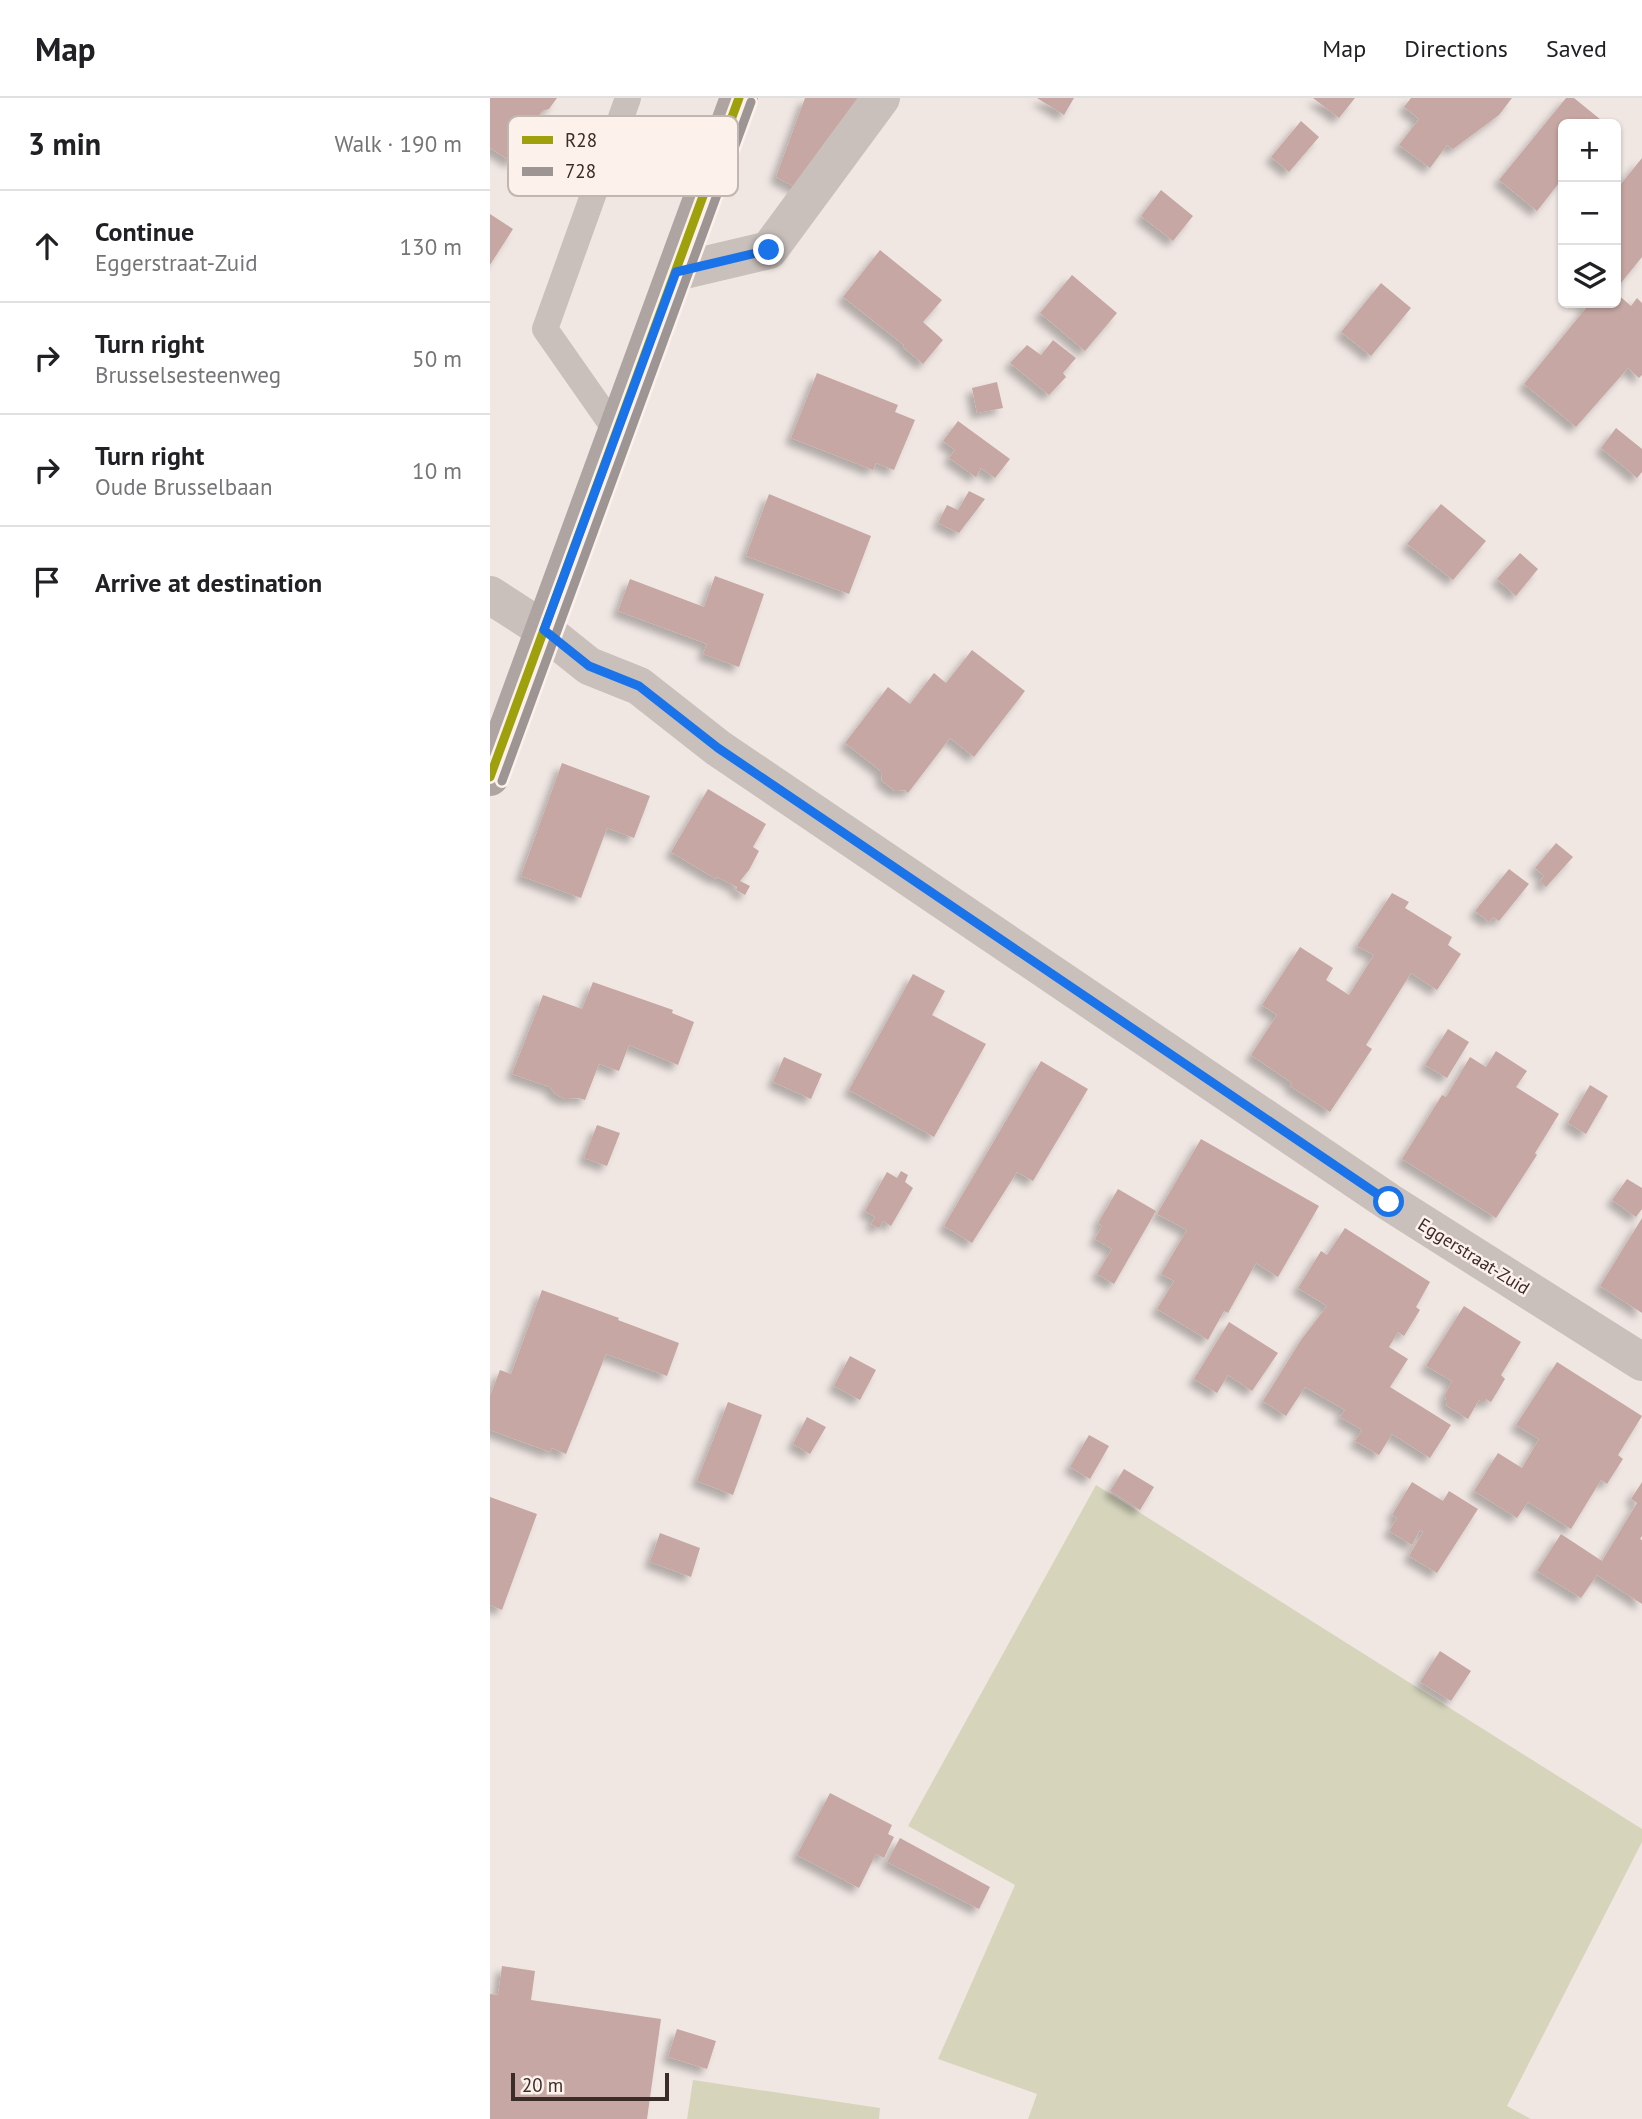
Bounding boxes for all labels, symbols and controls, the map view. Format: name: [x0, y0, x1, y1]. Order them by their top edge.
text: Map: [35, 27, 96, 70]
text: Map: [1322, 33, 1366, 64]
text: Directions: [1404, 33, 1508, 64]
text: Saved: [1546, 33, 1607, 64]
legend: [508, 116, 738, 196]
map controls: [1558, 119, 1621, 308]
button: +: [1558, 119, 1621, 182]
text: 3 min: [28, 124, 101, 163]
text: R28: [565, 128, 597, 152]
text: Walk · 190 m: [335, 129, 462, 158]
text: 728: [565, 159, 596, 183]
button: −: [1558, 182, 1621, 245]
text: Continue: [95, 215, 194, 248]
icon: ahead: [28, 227, 66, 265]
text: 130 m: [400, 232, 462, 261]
route end: [753, 234, 784, 265]
button: layers: [1558, 245, 1621, 308]
text: Eggerstraat-Zuid: [95, 248, 258, 277]
text: Turn right: [95, 327, 204, 360]
icon: right: [28, 339, 66, 377]
text: 50 m: [412, 344, 462, 373]
text: Brusselsesteenweg: [95, 360, 281, 389]
text: Turn right: [95, 439, 204, 472]
icon: right: [28, 451, 66, 489]
text: 10 m: [412, 456, 462, 485]
text: Oude Brusselbaan: [95, 472, 273, 501]
icon: arrive: [28, 563, 66, 601]
text: Arrive at destination: [95, 566, 322, 599]
route start: [1373, 1186, 1404, 1217]
street label: Eggerstraat-Zuid: [1414, 1213, 1534, 1299]
scale bar: [511, 2070, 668, 2102]
text: 20 m: [522, 2073, 563, 2097]

